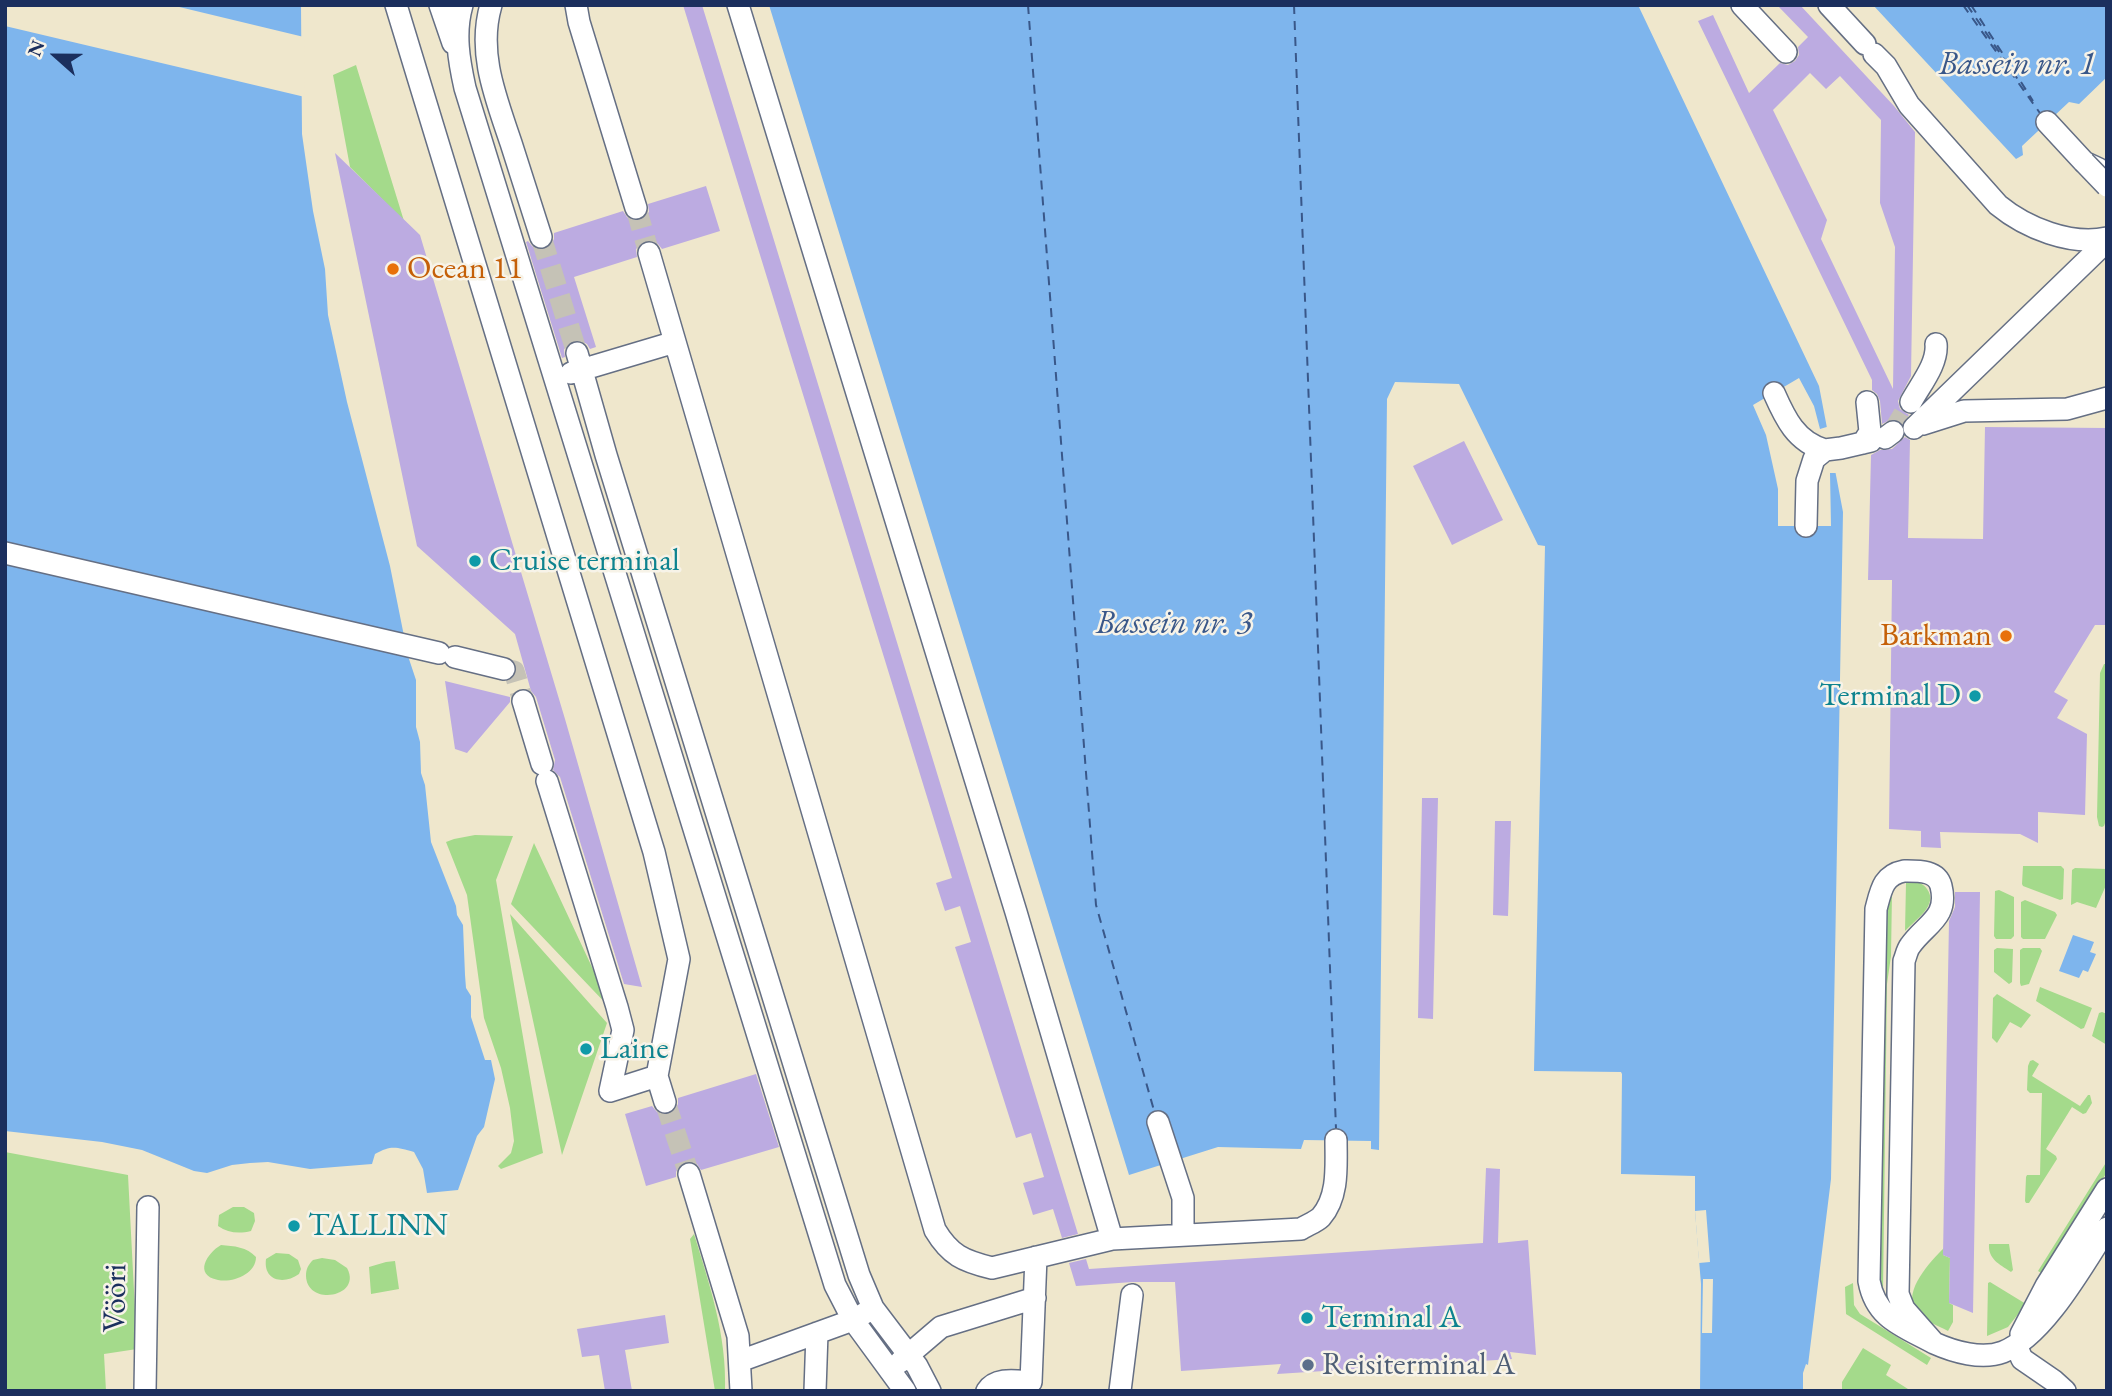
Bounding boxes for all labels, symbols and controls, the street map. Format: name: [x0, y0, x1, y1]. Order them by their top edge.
north arrow: [21, 21, 91, 91]
text: N: [22, 37, 50, 60]
water label: Bassein nr. 1: [1939, 45, 2095, 85]
place label: Ocean 11: [407, 250, 523, 288]
marker: Ocean 11: [385, 261, 401, 277]
place label: Cruise terminal: [489, 542, 680, 580]
marker: Cruise terminal: [467, 553, 483, 569]
water label: Bassein nr. 3: [1096, 604, 1252, 644]
place label: Barkman: [1880, 617, 1992, 655]
marker: Barkman: [1998, 628, 2014, 644]
place label: Terminal D: [1819, 677, 1961, 715]
marker: Terminal D: [1967, 688, 1983, 704]
place label: Laine: [600, 1030, 669, 1068]
marker: Laine: [578, 1041, 594, 1057]
place label: TALLINN: [308, 1207, 448, 1245]
marker: TALLINN: [286, 1218, 302, 1234]
street label: Vööri: [96, 1263, 136, 1333]
place label: Terminal A: [1321, 1299, 1461, 1337]
marker: Terminal A: [1299, 1310, 1315, 1326]
place label: Reisiterminal A: [1322, 1346, 1515, 1384]
marker: Reisiterminal A: [1300, 1357, 1316, 1373]

